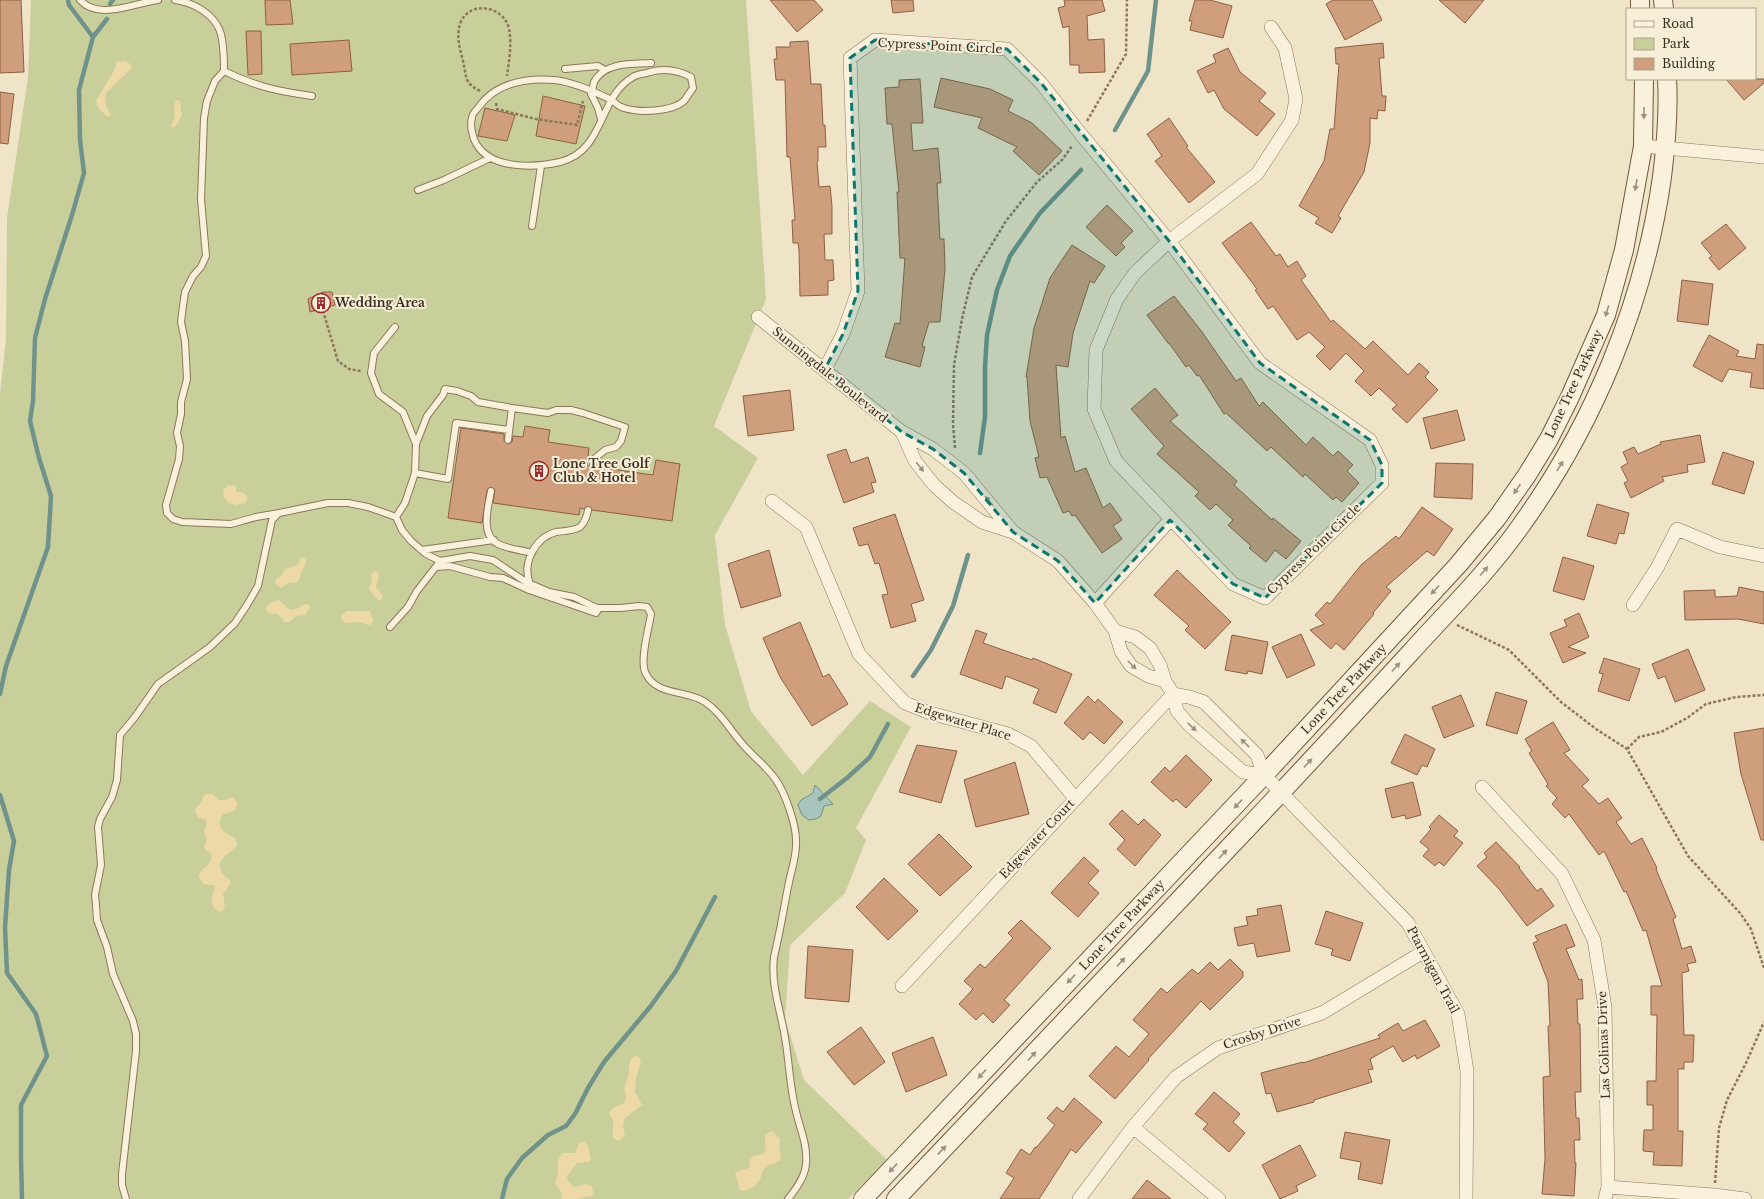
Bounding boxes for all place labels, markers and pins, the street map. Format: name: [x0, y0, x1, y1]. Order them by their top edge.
building icon: Wedding Area: [310, 292, 332, 314]
place label: Wedding Area: [334, 295, 425, 310]
place label: Lone Tree Golf Club & Hotel: [553, 456, 651, 485]
building icon: Lone Tree Golf Club & Hotel: [528, 460, 550, 482]

